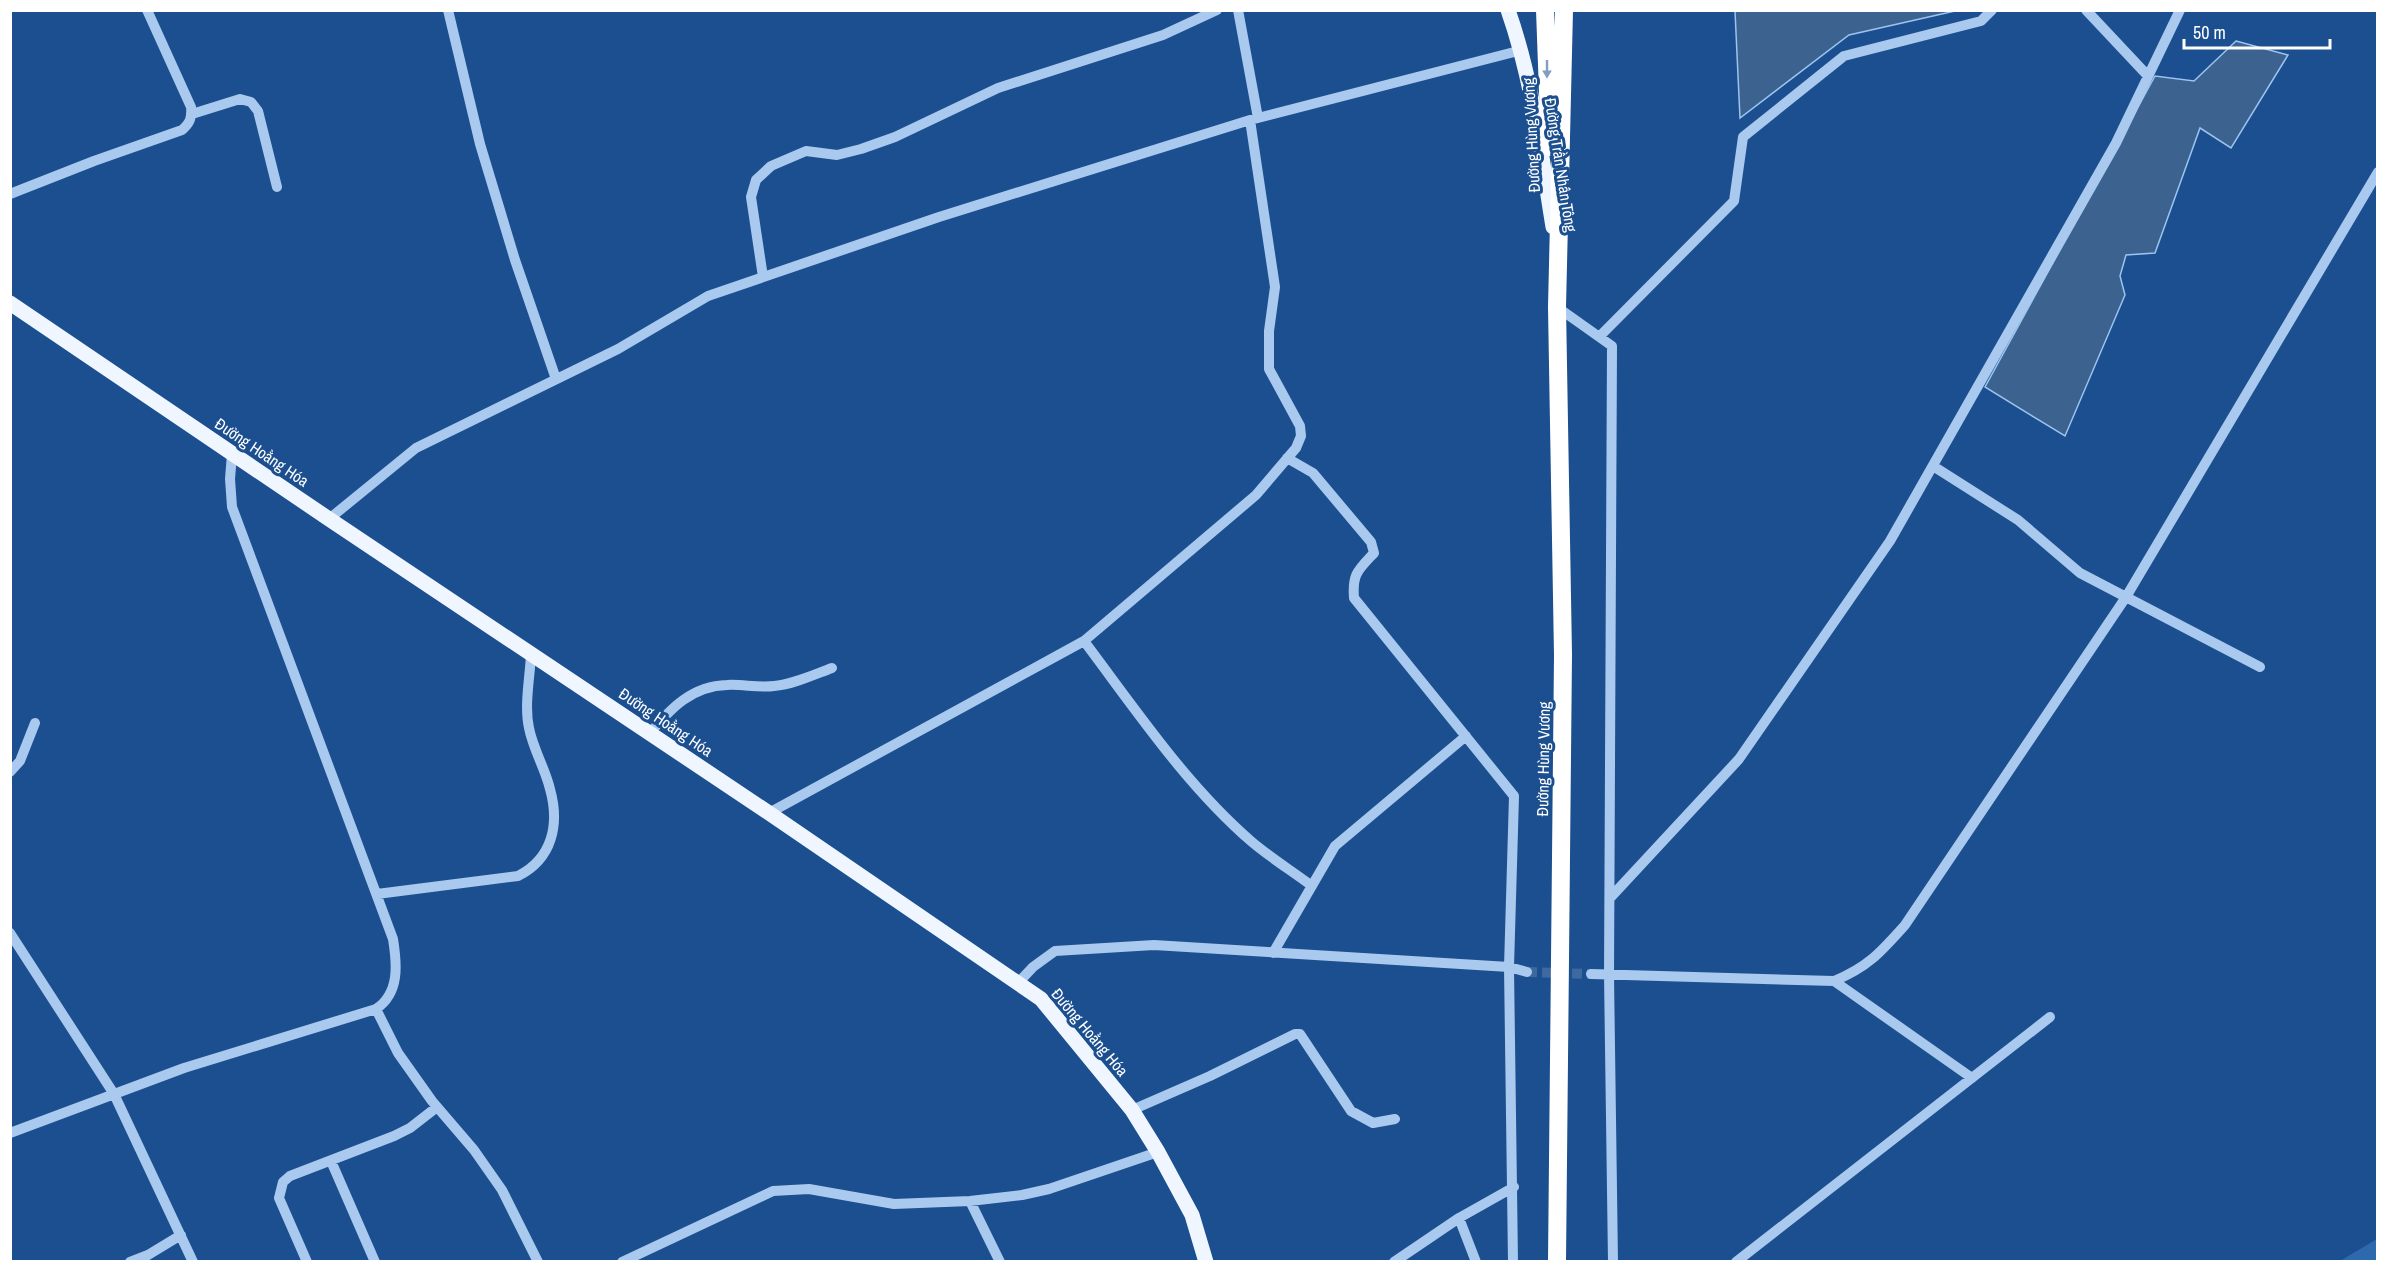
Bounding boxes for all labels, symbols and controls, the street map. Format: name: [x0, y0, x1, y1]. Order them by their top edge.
scale bar: [2184, 12, 2330, 50]
text: 50 m: [2193, 20, 2226, 45]
one-way arrow: [1542, 59, 1552, 78]
street label: Đường Hùng Vương: [1517, 76, 1545, 193]
street label: Đường Trần Nhân Tông: [1540, 96, 1583, 234]
street label: Đường Hoằng Hóa: [211, 412, 314, 492]
street label: Đường Hoằng Hóa: [615, 682, 718, 762]
street label: Đường Hùng Vương: [1531, 701, 1555, 817]
street label: Đường Hoằng Hóa: [1047, 983, 1134, 1081]

